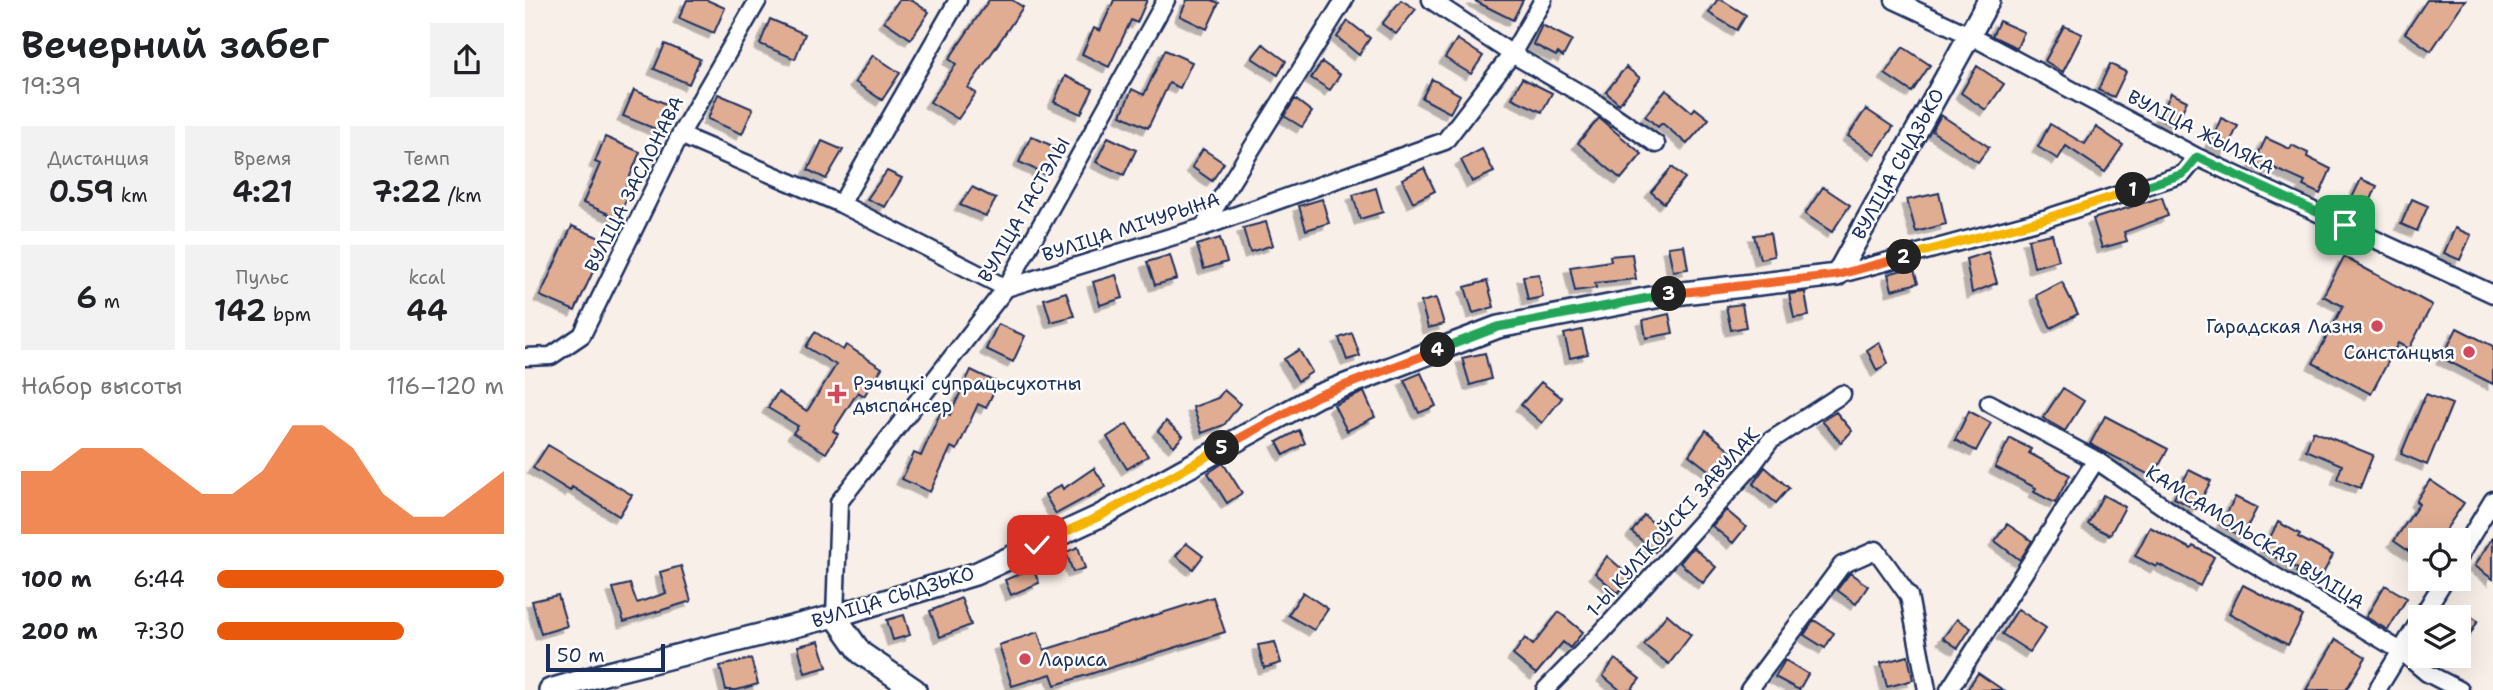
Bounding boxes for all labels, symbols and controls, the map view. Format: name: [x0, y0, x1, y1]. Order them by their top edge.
text: Вечерний забег: [21, 19, 329, 70]
button: share: [430, 23, 504, 97]
text: 19:39: [21, 71, 81, 101]
street label: ВУЛІЦА СЫДЗЬКО: [1846, 84, 1950, 244]
street label: ВУЛІЦА ЖЫЛЯКА: [2123, 84, 2279, 180]
street label: ВУЛІЦА ЗАСЛОНАВА: [579, 92, 689, 276]
street label: ВУЛІЦА ГАСТЭЛЫ: [972, 133, 1076, 287]
text: Дистанция: [47, 146, 149, 171]
text: Время: [234, 146, 291, 171]
text: Темп: [404, 146, 450, 171]
text: 0.59: [49, 171, 114, 212]
text: 4:21: [232, 171, 293, 212]
text: 7:22: [372, 171, 441, 212]
pin: 1: [2115, 172, 2151, 208]
text: 1: [2128, 177, 2137, 202]
text: km: [114, 183, 148, 208]
text: /km: [441, 183, 482, 208]
street label: ВУЛІЦА МІЧУРЫНА: [1039, 186, 1223, 268]
pin: [2315, 195, 2375, 255]
icon: arrive: [2326, 206, 2364, 244]
pin: 2: [1887, 240, 1921, 274]
text: 2: [1897, 244, 1910, 269]
text: Пульс: [236, 265, 289, 290]
text: kcal: [408, 265, 445, 290]
pin: 3: [1651, 276, 1687, 312]
text: 6: [76, 277, 97, 318]
text: 3: [1662, 281, 1675, 306]
text: m: [97, 289, 120, 314]
text: 142: [214, 290, 266, 331]
text: 44: [406, 290, 448, 331]
text: bpm: [266, 302, 311, 327]
place label: Гарадская Лазня: [2206, 314, 2363, 339]
marker: Гарадская Лазня: [2369, 318, 2385, 334]
pin: 4: [1420, 332, 1455, 368]
text: 4: [1431, 337, 1444, 362]
place label: Санстанцыя: [2344, 340, 2455, 365]
marker: Санстанцыя: [2461, 344, 2477, 360]
text: Набор высоты: [21, 371, 182, 401]
text: 116–120 m: [387, 371, 504, 401]
place label: Рэчыцкі супрацьсухотны дыспансер: [853, 371, 1082, 418]
marker: Рэчыцкі супрацьсухотны дыспансер: [827, 384, 847, 404]
street label: 1-Ы КУЛІКОЎСКІ ЗАВУЛАК: [1581, 422, 1765, 622]
pin: 5: [1205, 430, 1239, 466]
text: 5: [1216, 435, 1227, 460]
street label: КАМСАМОЛЬСКАЯ ВУЛІЦА: [2141, 459, 2369, 615]
pin: [1007, 515, 1067, 575]
icon: check: [1018, 526, 1056, 564]
map controls: [2408, 528, 2471, 668]
button: locate: [2408, 528, 2471, 591]
street label: ВУЛІЦА СЫДЗЬКО: [809, 560, 977, 634]
text: 100 m: [21, 564, 92, 594]
text: 6:44: [133, 564, 185, 594]
button: layers: [2408, 605, 2471, 668]
text: 200 m: [21, 616, 98, 646]
text: 7:30: [133, 616, 185, 646]
scale bar: [546, 641, 665, 673]
text: 50 m: [557, 643, 605, 668]
place label: Лариса: [1039, 647, 1107, 672]
marker: Лариса: [1017, 651, 1033, 667]

